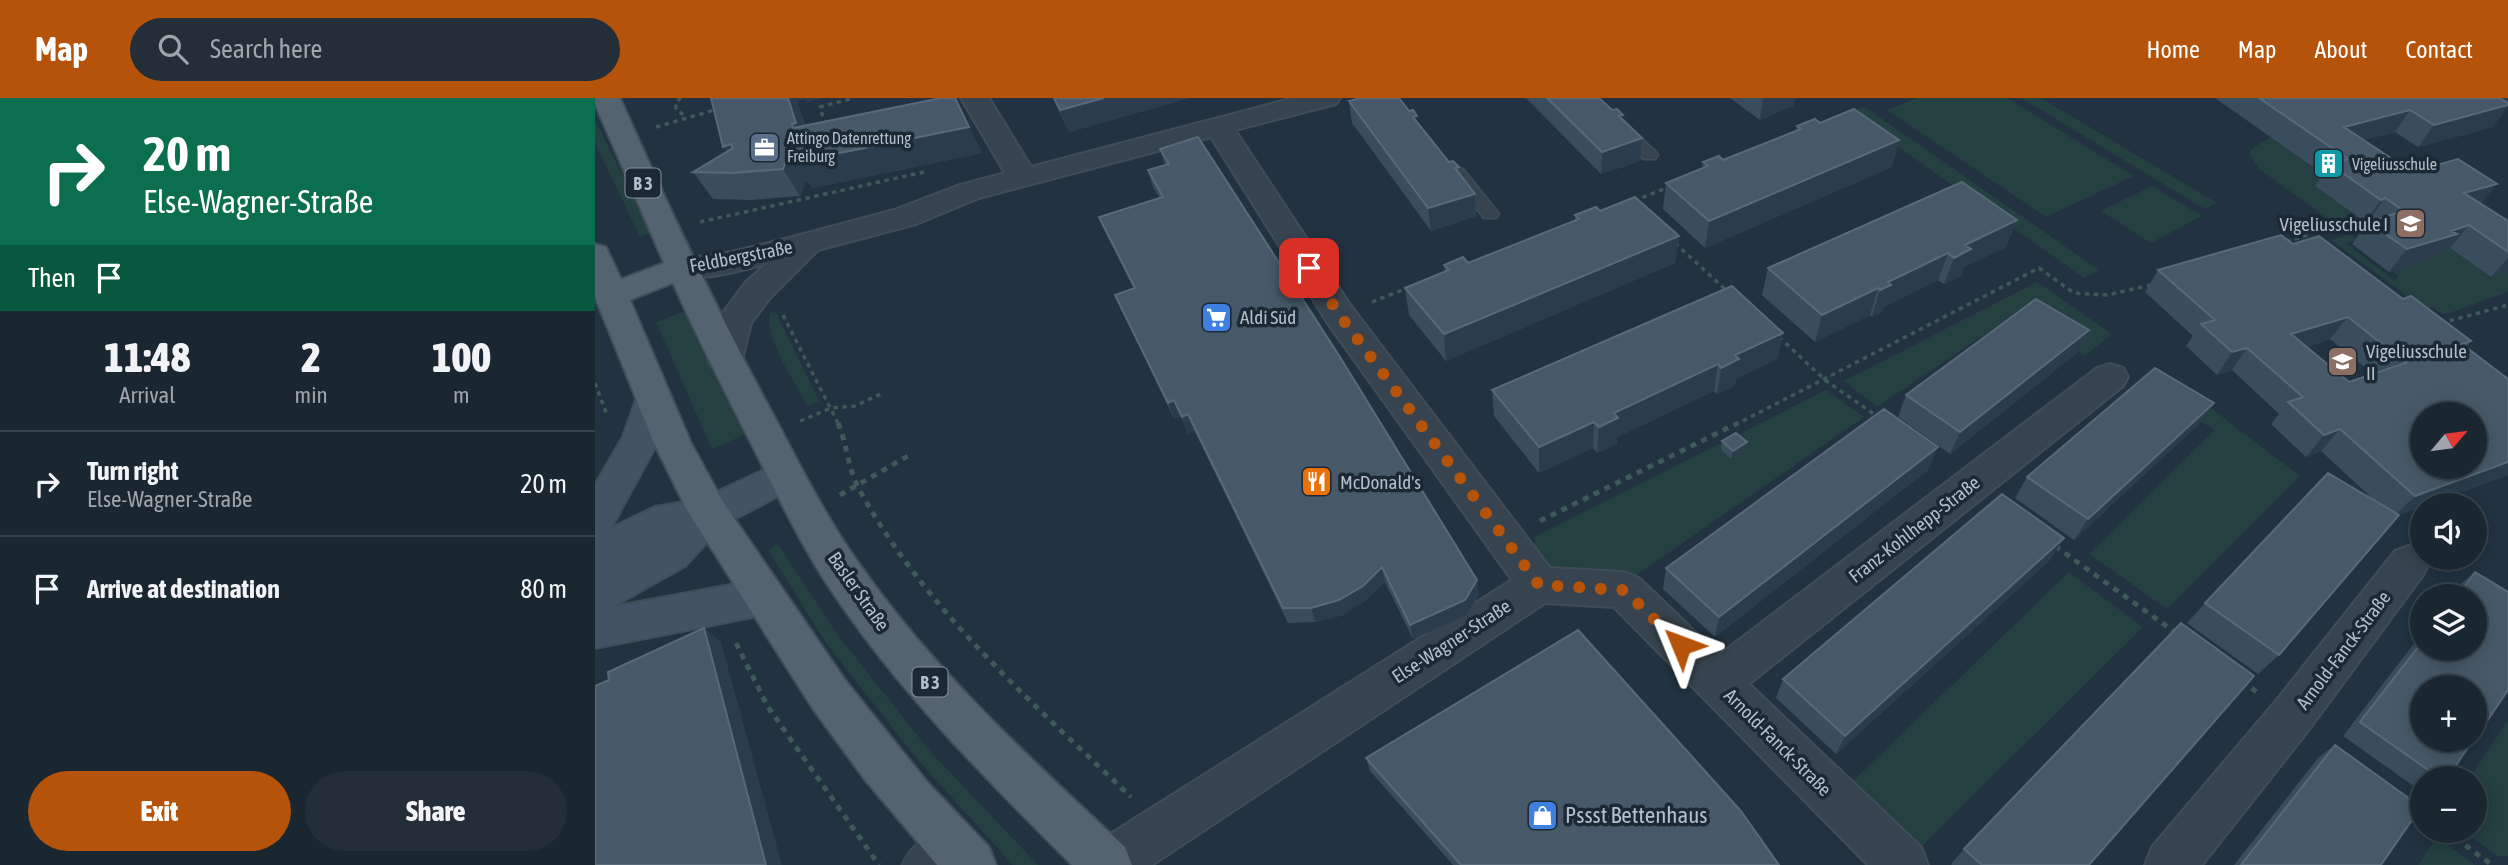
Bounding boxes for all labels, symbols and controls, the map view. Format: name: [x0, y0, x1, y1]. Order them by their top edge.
search box: [130, 18, 620, 81]
text: Map: [35, 30, 88, 68]
icon: search: [154, 30, 192, 68]
text: Search here: [210, 34, 322, 64]
text: Home: [2146, 36, 2200, 63]
text: Map: [2238, 36, 2276, 63]
text: About: [2314, 36, 2367, 63]
text: Contact: [2405, 36, 2473, 63]
text: 20 m: [143, 125, 231, 181]
icon: right: [28, 126, 119, 217]
place label: Attingo Datenrettung Freiburg: [787, 129, 911, 166]
office icon: Attingo Datenrettung Freiburg: [747, 130, 781, 164]
building icon: Vigeliusschule: [2312, 147, 2346, 181]
place label: Vigeliusschule: [2352, 155, 2437, 174]
road number: B 3: [625, 168, 661, 198]
text: Else-Wagner-Straße: [143, 183, 373, 220]
school or university icon: Vigeliusschule I: [2394, 207, 2428, 241]
place label: Vigeliusschule I: [2280, 213, 2388, 235]
street label: Feldbergstraße: [688, 235, 794, 277]
pin: [1279, 238, 1339, 298]
icon: arrive: [1290, 249, 1328, 287]
icon: arrive: [90, 259, 128, 297]
text: Then: [28, 263, 76, 293]
supermarket icon: Aldi Süd: [1200, 300, 1234, 334]
place label: Aldi Süd: [1240, 306, 1296, 328]
text: 11:48: [104, 333, 191, 381]
text: 2: [301, 333, 321, 381]
text: 100: [432, 333, 491, 381]
place label: Vigeliusschule II: [2366, 340, 2467, 384]
school or university icon: Vigeliusschule II: [2326, 345, 2360, 379]
text: Arrival: [119, 382, 175, 408]
text: min: [295, 382, 328, 408]
text: m: [453, 382, 470, 408]
north arrow: [2410, 402, 2487, 480]
map controls: [2410, 402, 2487, 843]
text: Turn right: [87, 456, 178, 486]
icon: right: [28, 465, 66, 503]
restaurant icon: McDonald's: [1300, 465, 1334, 499]
text: 20 m: [520, 469, 567, 499]
place label: McDonald's: [1340, 471, 1421, 493]
street label: Franz-Kohlhepp-Straße: [1844, 471, 1984, 587]
text: Else-Wagner-Straße: [87, 486, 252, 512]
button: sound: [2410, 493, 2487, 570]
street label: Basler Straße: [824, 547, 894, 635]
icon: arrive: [28, 570, 66, 608]
text: Arrive at destination: [87, 574, 280, 604]
text: 80 m: [520, 574, 567, 604]
button: layers: [2410, 584, 2487, 661]
street label: Arnold-Fanck-Straße: [2291, 587, 2395, 713]
street label: Else-Wagner-Straße: [1388, 595, 1514, 687]
position arrow: [1644, 608, 1718, 682]
road number: B 3: [913, 668, 947, 696]
button: +: [2410, 675, 2487, 752]
street label: Arnold-Fanck-Straße: [1720, 684, 1836, 800]
button: −: [2410, 766, 2487, 843]
button: Exit: [28, 771, 291, 851]
button: Share: [305, 771, 567, 851]
shop icon: Pssst Bettenhaus: [1525, 798, 1559, 832]
place label: Pssst Bettenhaus: [1565, 802, 1707, 828]

